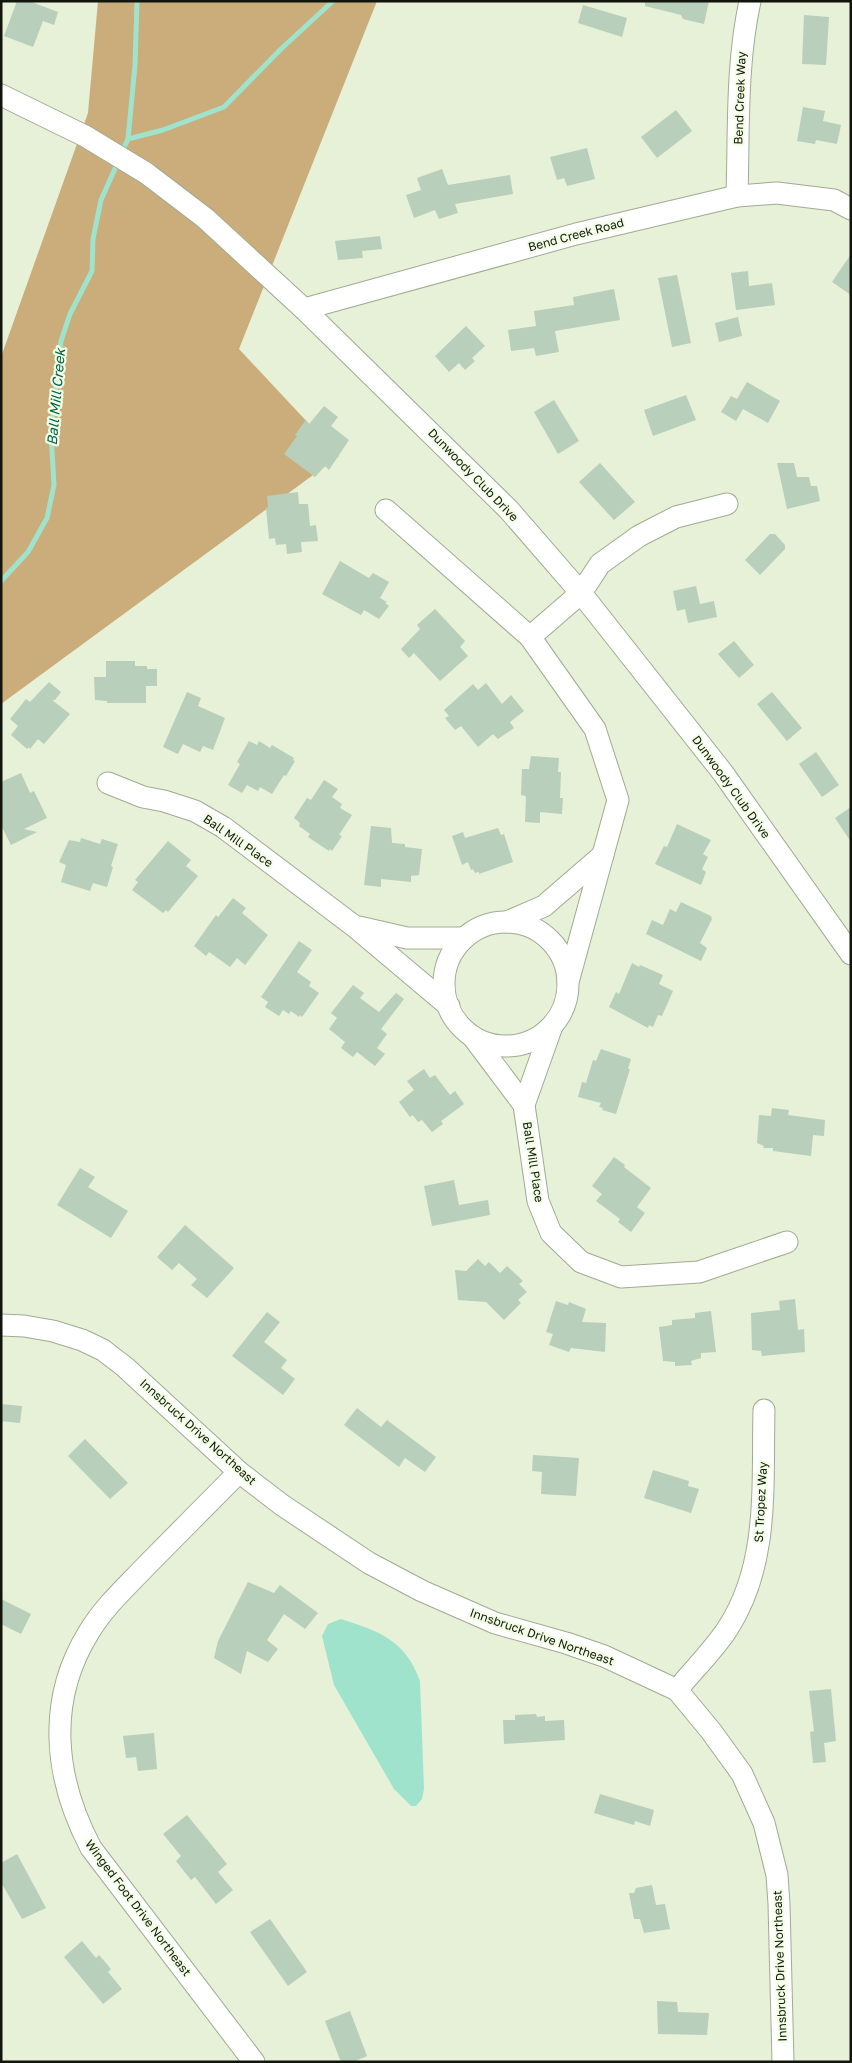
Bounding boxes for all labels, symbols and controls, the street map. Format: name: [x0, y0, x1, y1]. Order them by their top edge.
street label: Bend Creek Way: [730, 51, 749, 145]
street label: Bend Creek Road: [526, 215, 625, 255]
water label: Ball Mill Creek: [43, 346, 68, 446]
street label: Dunwoody Club Drive: [425, 425, 522, 524]
street label: Dunwoody Club Drive: [689, 732, 774, 841]
street label: Ball Mill Place: [201, 811, 276, 870]
street label: Ball Mill Place: [520, 1120, 547, 1203]
street label: Innsbruck Drive Northeast: [137, 1375, 260, 1488]
street label: St Tropez Way: [751, 1461, 770, 1543]
street label: Innsbruck Drive Northeast: [468, 1605, 616, 1668]
street label: Winged Foot Drive Northeast: [82, 1836, 195, 1979]
street label: Innsbruck Drive Northeast: [769, 1890, 790, 2042]

